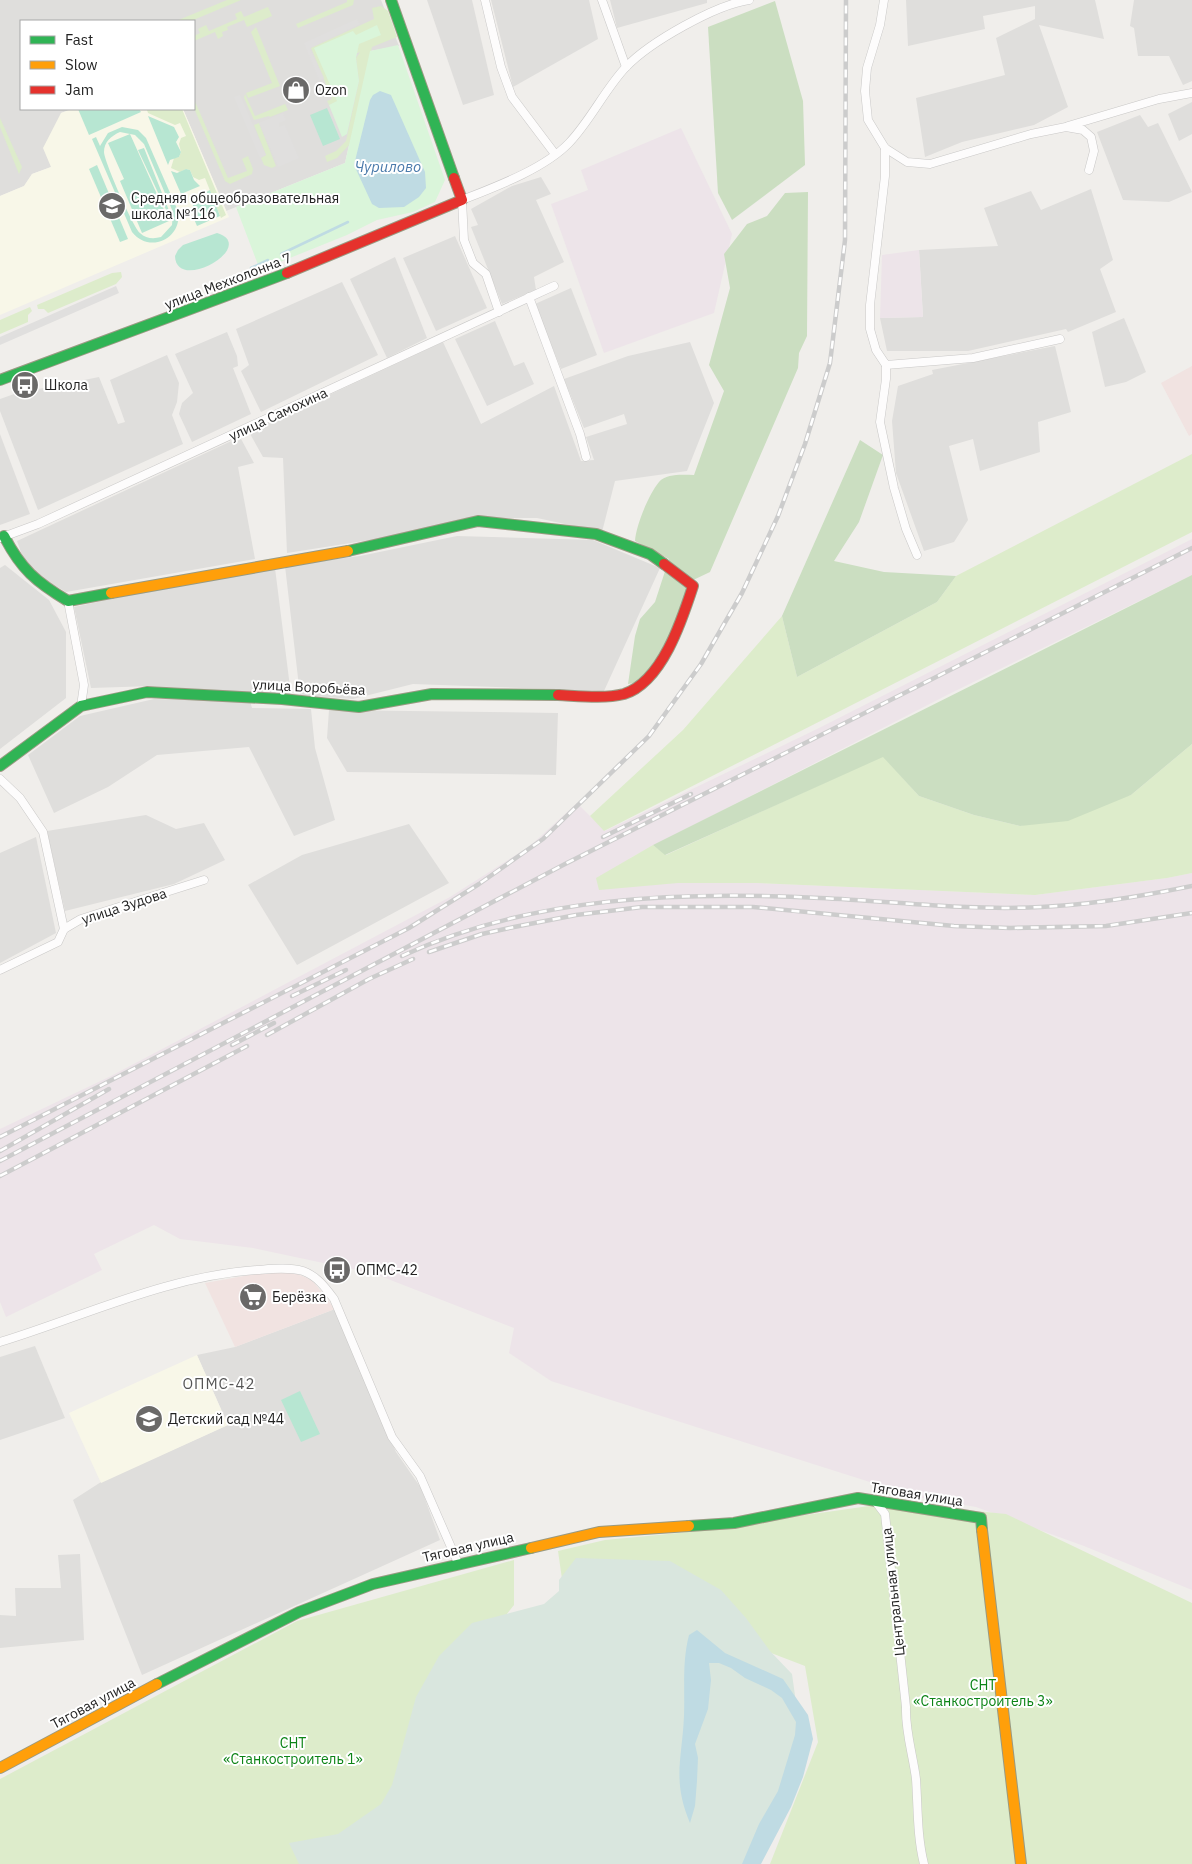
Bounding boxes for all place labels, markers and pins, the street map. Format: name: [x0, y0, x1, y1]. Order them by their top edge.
shop icon: Ozon: [281, 75, 311, 105]
place label: Ozon: [315, 81, 347, 99]
place label: Средняя общеобразовательная школа №116: [131, 189, 339, 223]
school or university icon: Средняя общеобразовательная школа №116: [97, 191, 127, 221]
bus stop icon: Школа: [10, 370, 40, 400]
place label: Школа: [44, 376, 89, 394]
bus stop icon: ОПМС-42: [322, 1255, 352, 1285]
place label: ОПМС-42: [356, 1261, 418, 1279]
supermarket icon: Берёзка: [238, 1282, 268, 1312]
place label: Берёзка: [272, 1288, 327, 1306]
school or university icon: Детский сад №44: [134, 1404, 164, 1434]
place label: Детский сад №44: [168, 1410, 284, 1428]

